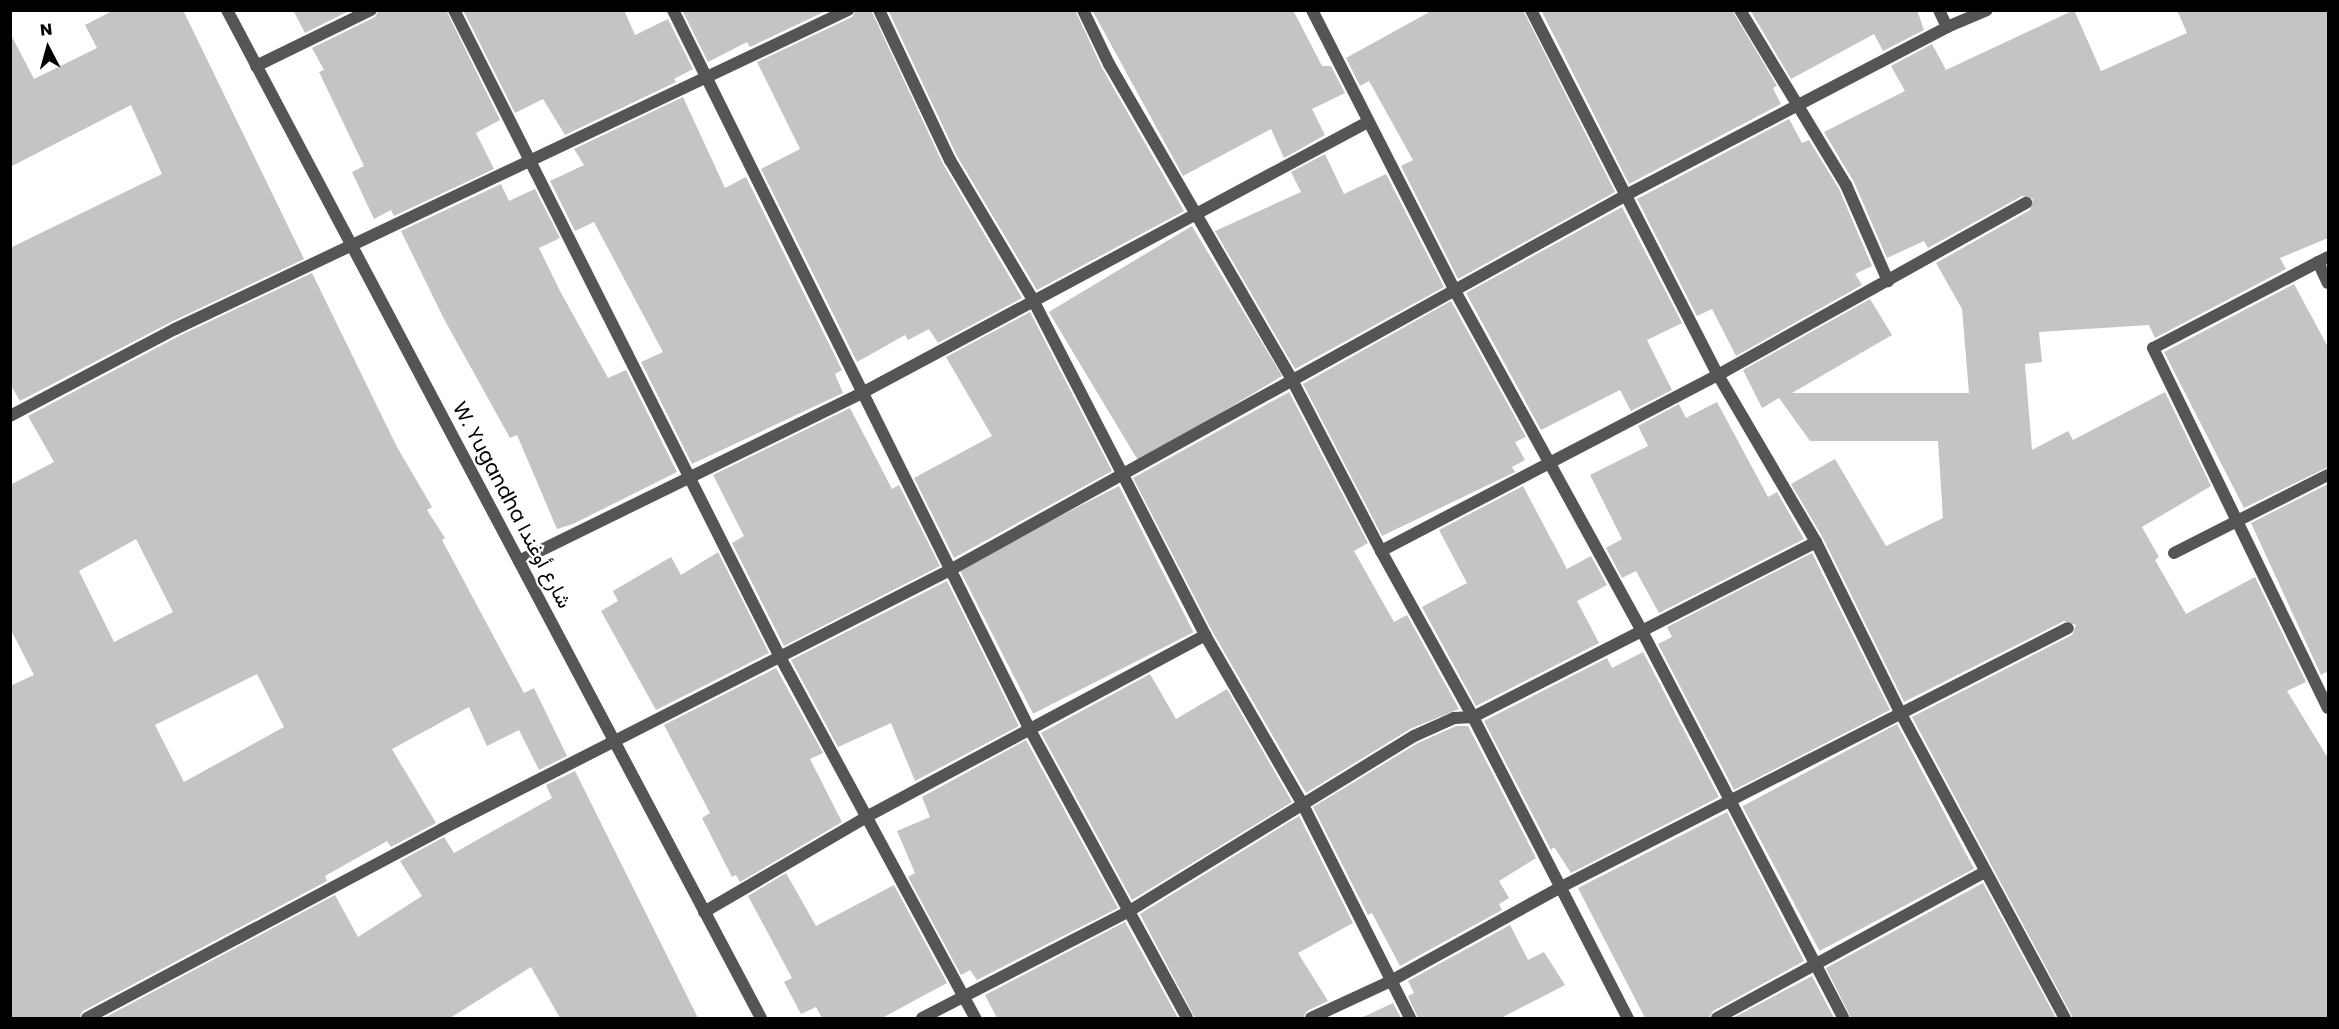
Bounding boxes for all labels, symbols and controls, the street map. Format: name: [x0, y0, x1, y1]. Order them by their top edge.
north arrow: [18, 18, 78, 78]
text: N: [39, 18, 53, 42]
street label: W. Yugandha شارع أوغندا: [447, 398, 577, 612]

